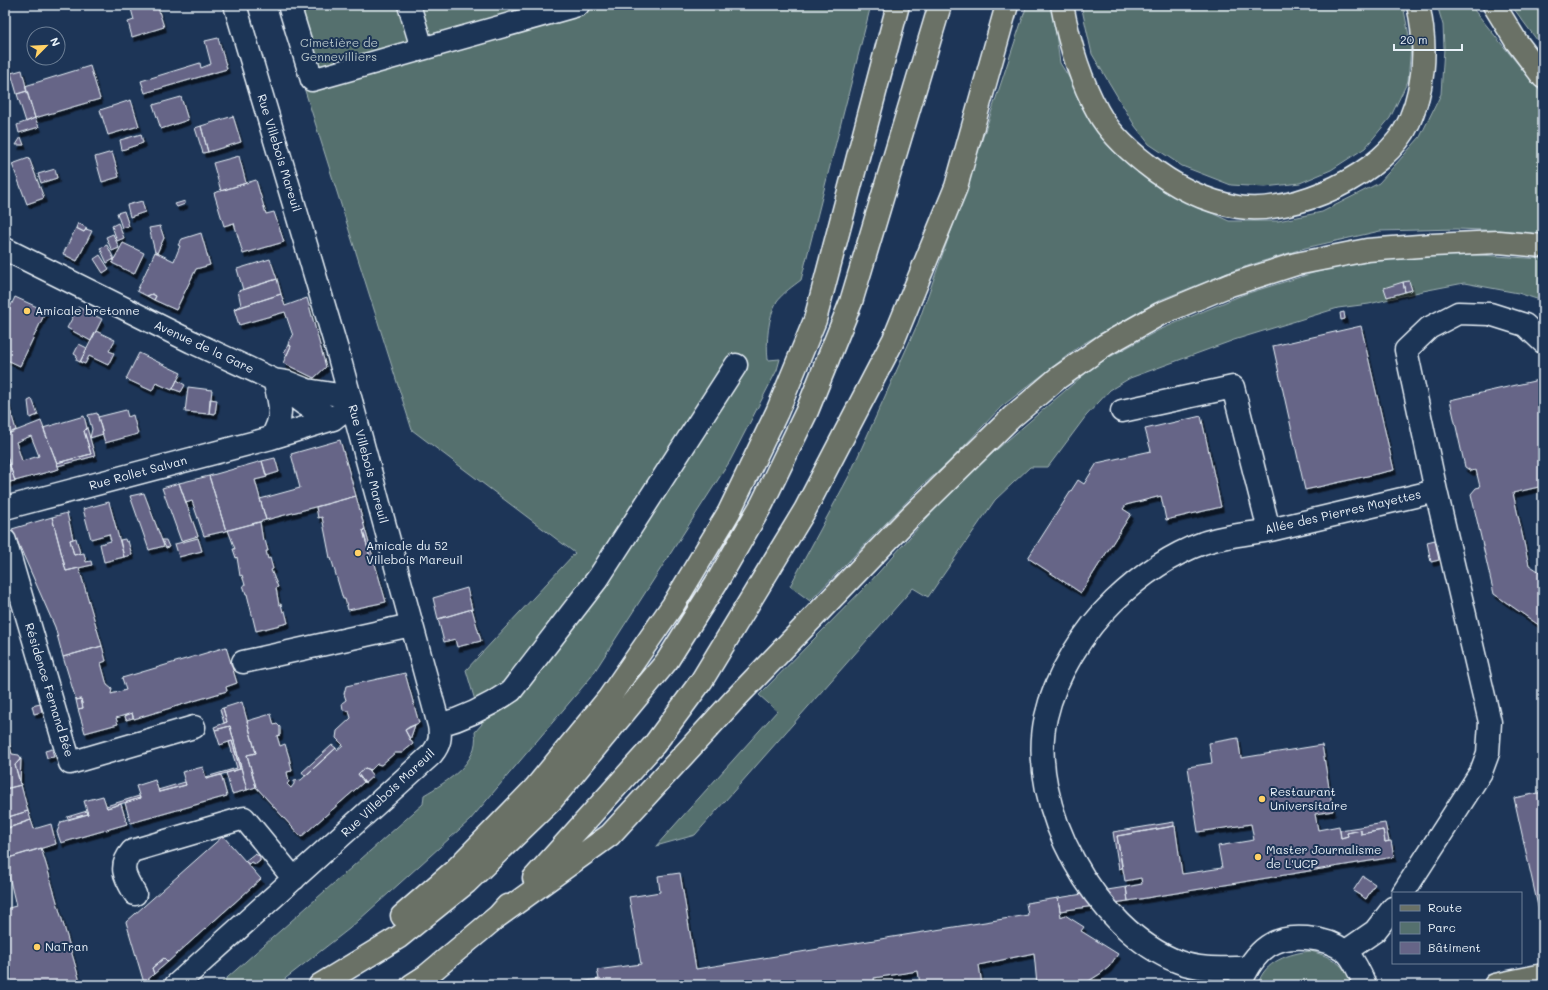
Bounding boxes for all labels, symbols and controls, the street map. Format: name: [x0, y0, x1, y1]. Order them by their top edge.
north arrow: [26, 26, 66, 66]
scale bar: [1394, 26, 1462, 52]
text: 20 m: [1400, 31, 1428, 47]
park label: Cimetière de Gennevilliers: [300, 34, 378, 64]
text: N: [47, 35, 64, 49]
street label: Rue Villebois Mareuil: [254, 92, 305, 213]
place label: Amicale bretonne: [35, 302, 140, 318]
marker: Amicale bretonne: [22, 306, 32, 316]
street label: Avenue de la Gare: [152, 316, 257, 376]
street label: Rue Villebois Mareuil: [345, 403, 393, 525]
street label: Rue Rollet Salvan: [87, 451, 188, 493]
street label: Allée des Pierres Mayettes: [1263, 485, 1423, 537]
place label: Amicale du 52 Villebois Mareuil: [366, 537, 463, 567]
marker: Amicale du 52 Villebois Mareuil: [353, 548, 363, 558]
street label: Résidence Fernand Bée: [22, 621, 78, 759]
street label: Rue Villebois Mareuil: [337, 745, 437, 840]
place label: Restaurant Universitaire: [1270, 783, 1348, 813]
marker: Restaurant Universitaire: [1257, 794, 1267, 804]
place label: Master Journalisme de L'UCP: [1266, 841, 1381, 871]
marker: Master Journalisme de L'UCP: [1253, 852, 1263, 862]
legend: [1392, 892, 1522, 964]
text: Route: [1428, 899, 1462, 915]
text: Parc: [1428, 919, 1456, 935]
place label: NaTran: [45, 938, 88, 954]
text: Bâtiment: [1428, 939, 1481, 955]
marker: NaTran: [32, 942, 42, 952]

